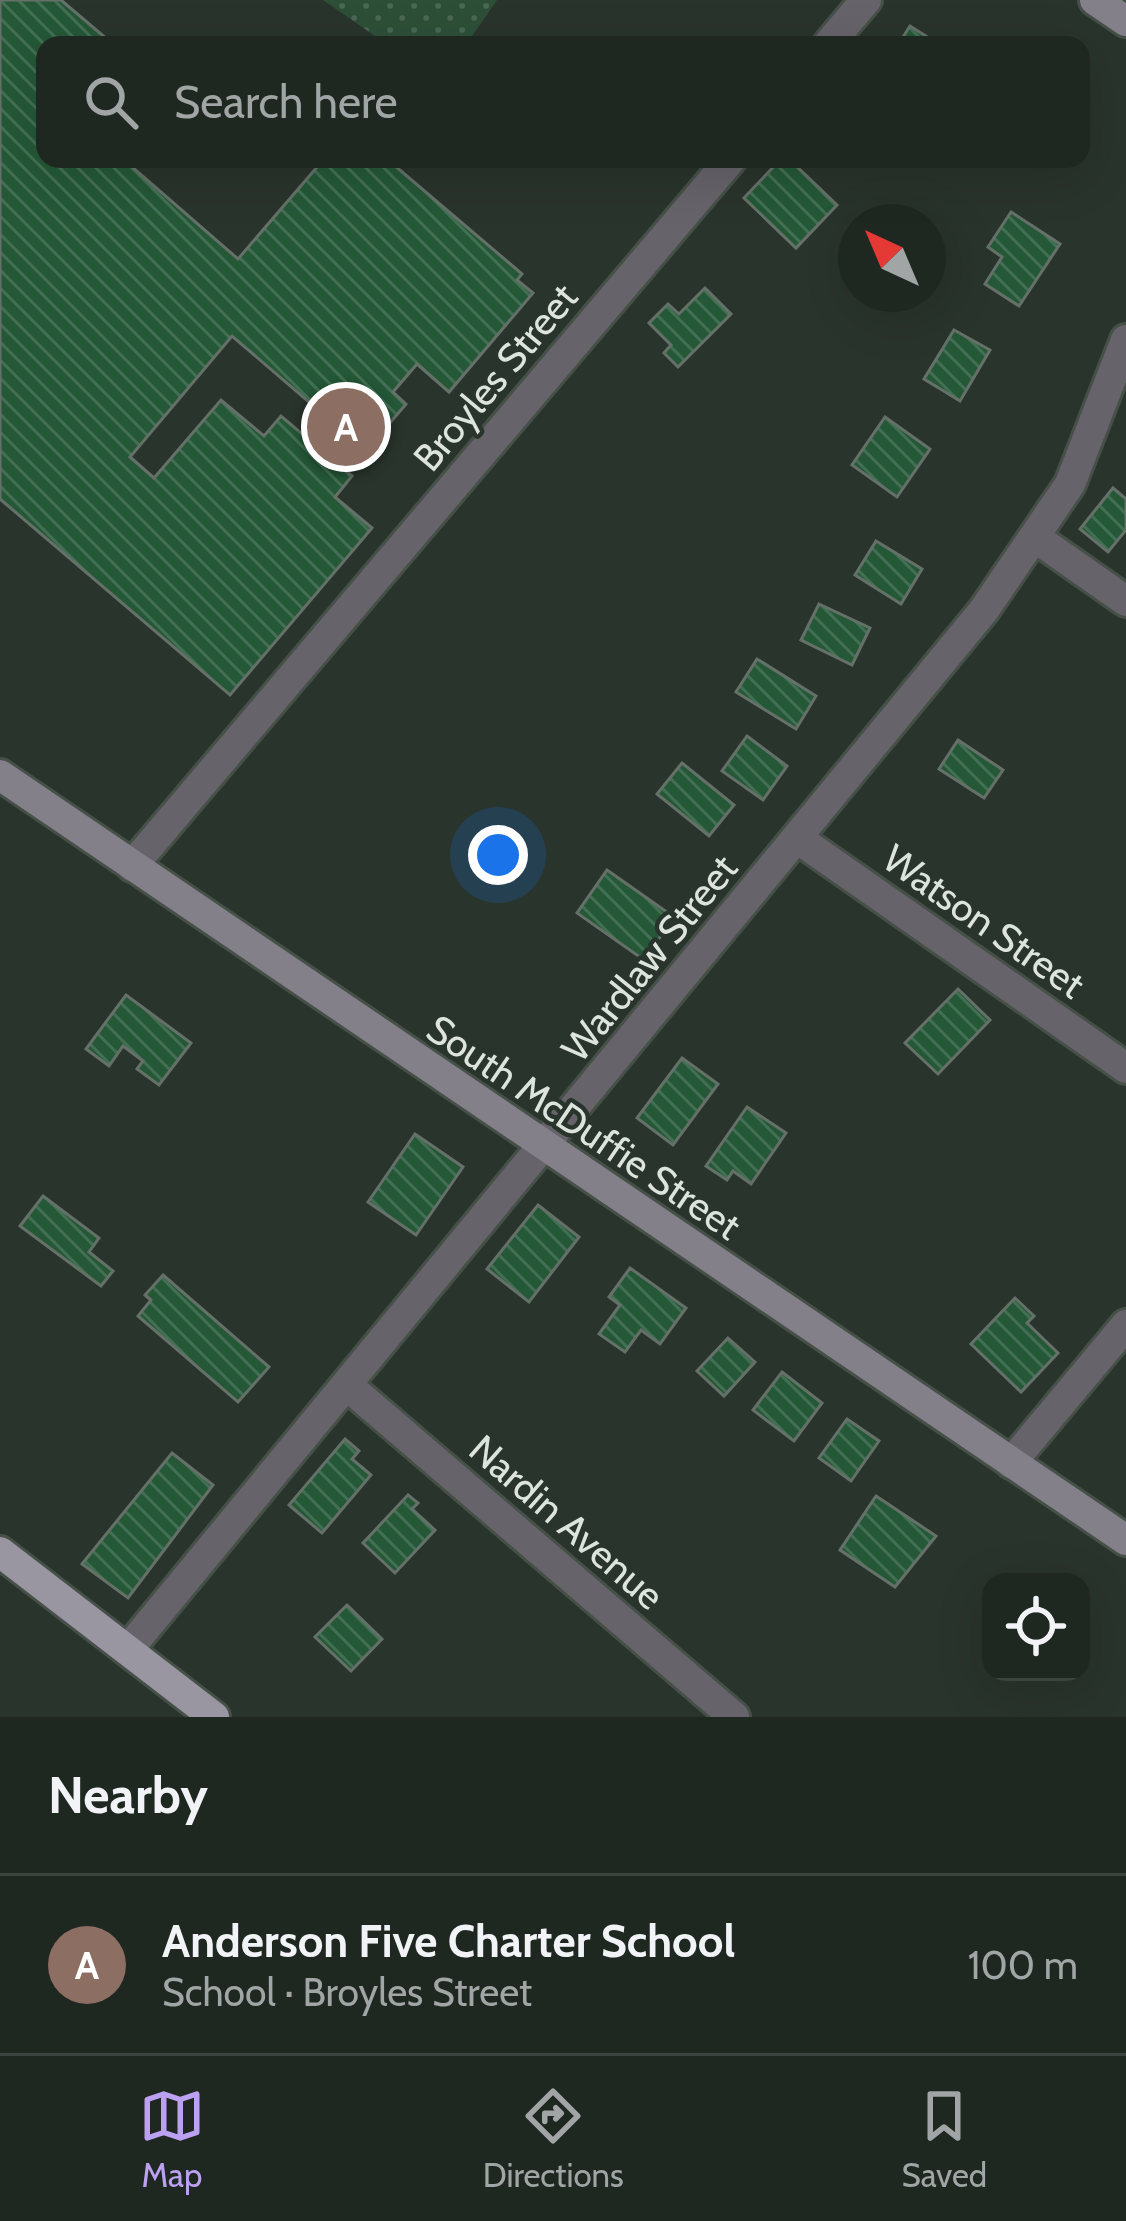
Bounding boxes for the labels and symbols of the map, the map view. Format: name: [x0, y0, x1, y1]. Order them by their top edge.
north arrow: [838, 204, 946, 312]
street label: Broyles Street: [403, 274, 587, 480]
pin: A: [307, 382, 385, 472]
your location: [468, 825, 528, 885]
street label: Watson Street: [874, 834, 1094, 1008]
street label: Wardlaw Street: [551, 845, 747, 1071]
street label: South McDuffie Street: [418, 1004, 750, 1250]
street label: Nardin Avenue: [460, 1425, 674, 1619]

